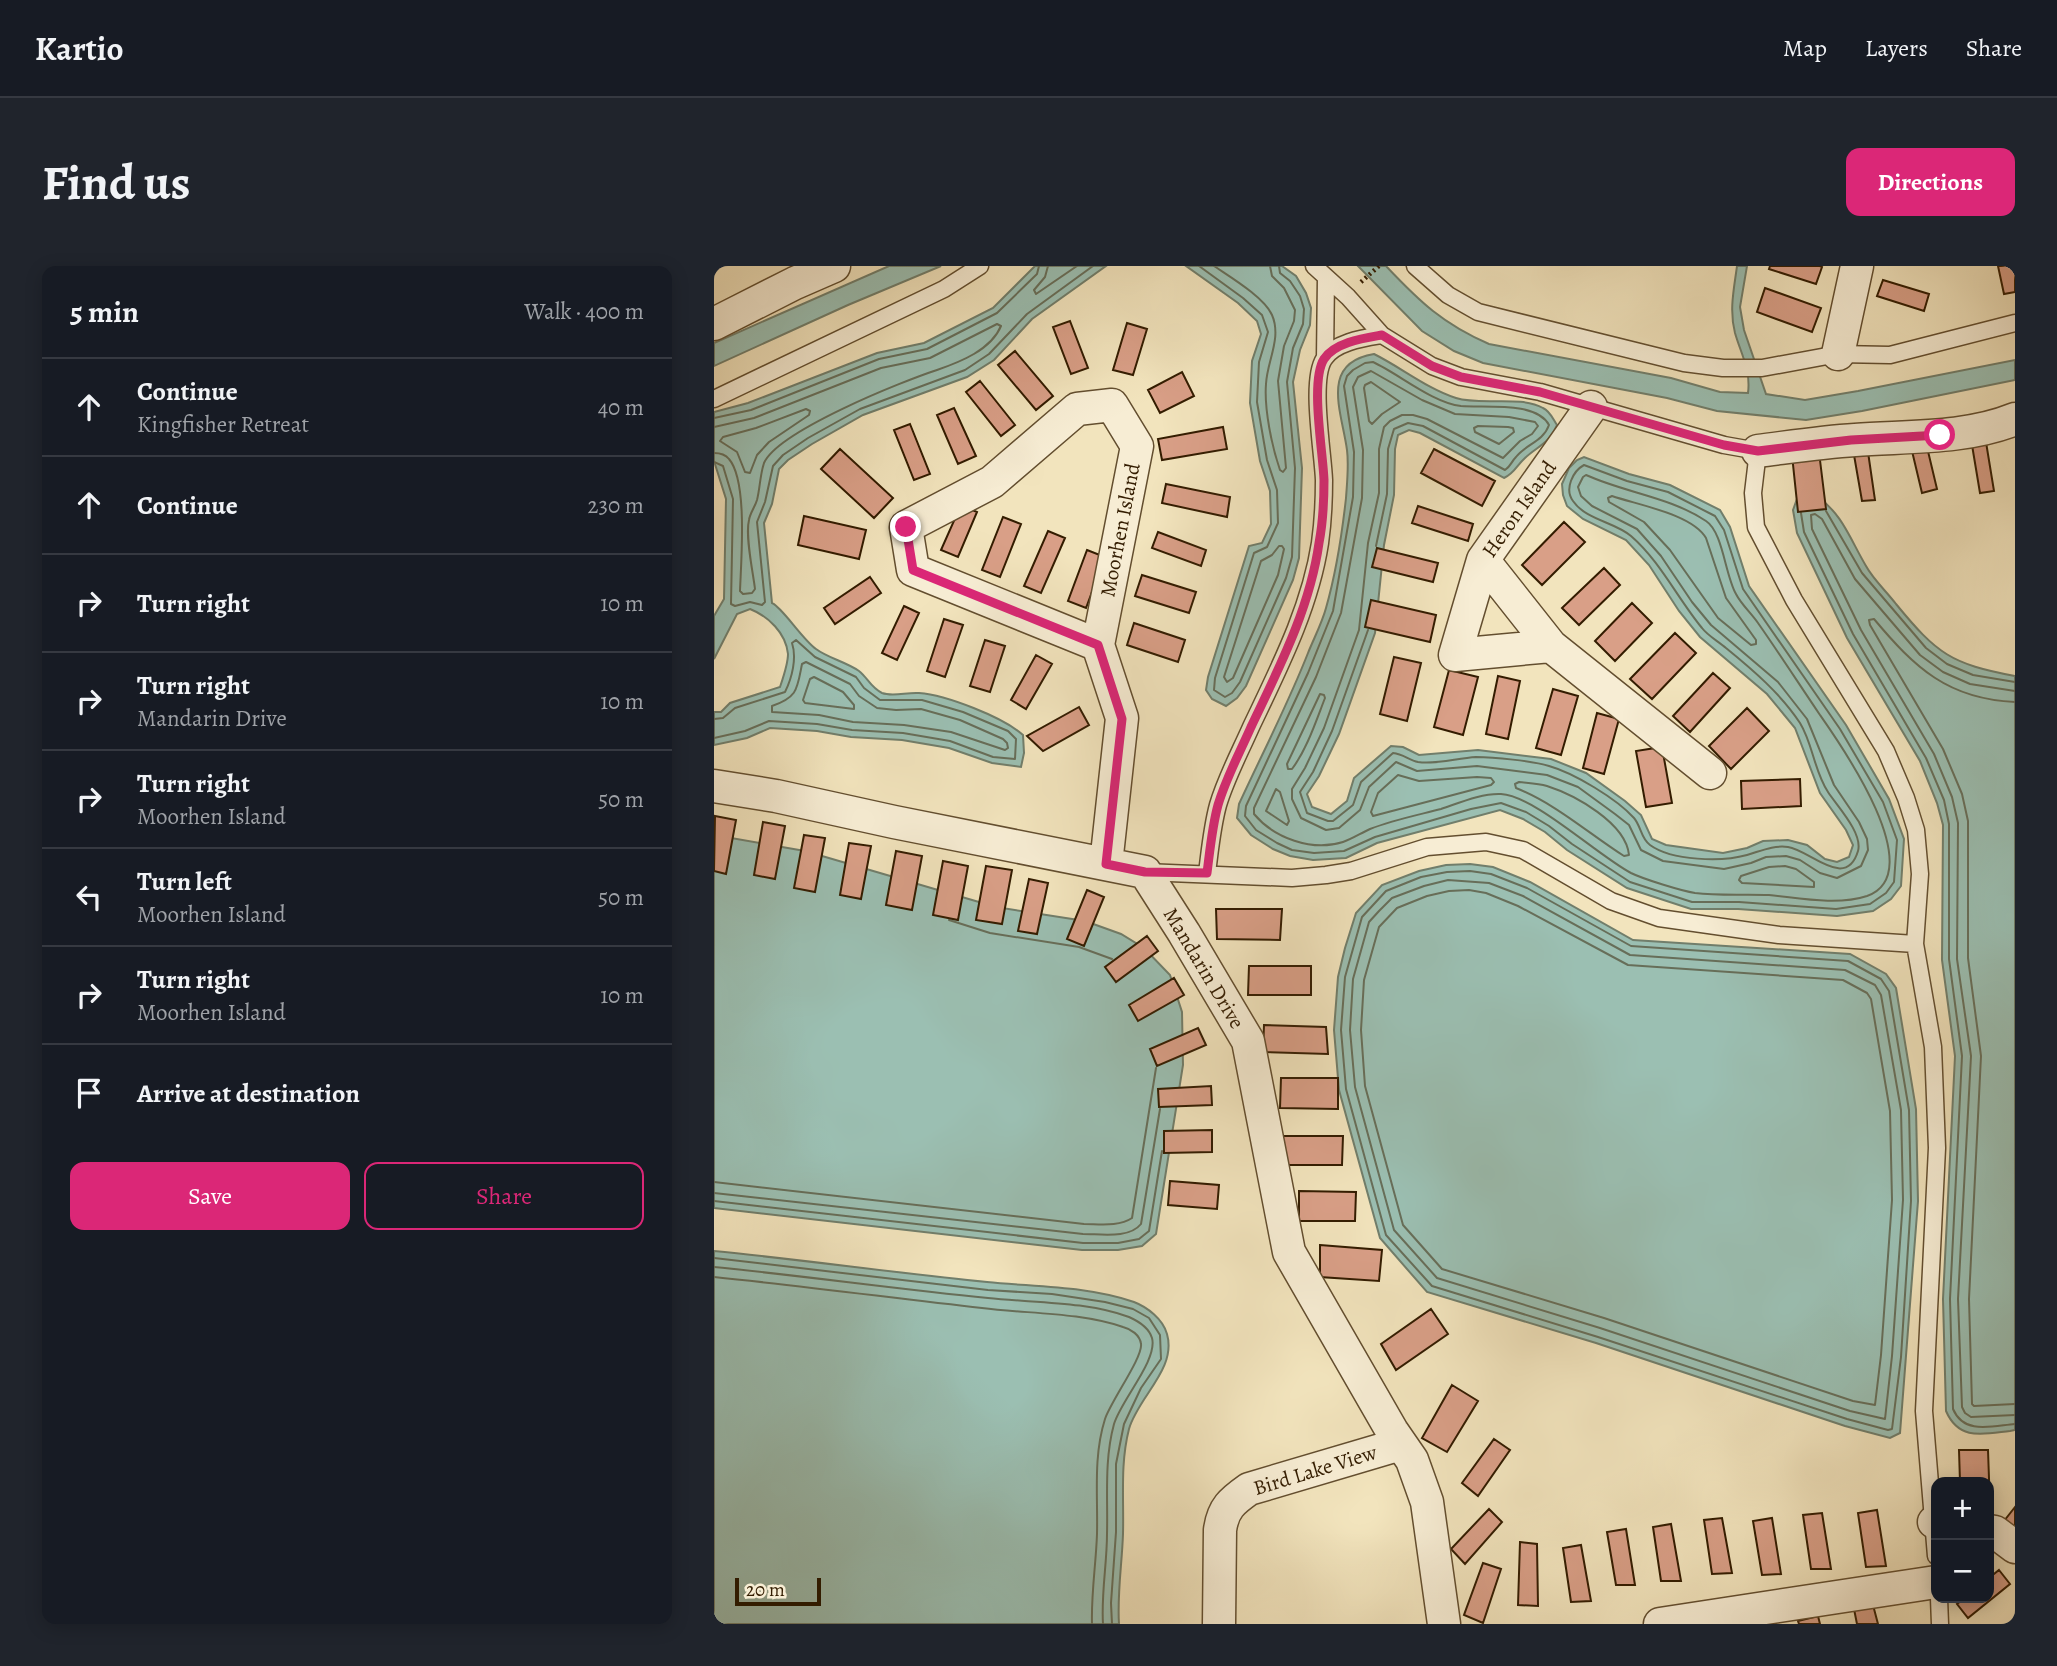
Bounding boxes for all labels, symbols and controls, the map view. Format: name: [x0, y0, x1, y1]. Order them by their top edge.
text: Kartio: [35, 26, 123, 71]
text: Map: [1783, 32, 1827, 64]
text: Layers: [1865, 32, 1928, 64]
text: Share: [1966, 32, 2022, 64]
button: Directions: [1846, 148, 2015, 216]
text: Find us: [42, 149, 190, 216]
text: 5 min: [70, 292, 139, 332]
text: Walk · 400 m: [524, 296, 644, 327]
text: Continue: [137, 374, 238, 409]
icon: ahead: [70, 388, 108, 426]
text: 40 m: [598, 392, 644, 423]
text: Kingfisher Retreat: [137, 409, 309, 440]
route start: [1924, 419, 1955, 450]
street label: Heron Island: [1475, 454, 1563, 563]
street label: Moorhen Island: [1093, 460, 1147, 599]
icon: ahead: [70, 486, 108, 524]
text: Continue: [137, 488, 238, 523]
text: 230 m: [588, 490, 644, 521]
route end: [890, 511, 921, 542]
icon: right: [70, 584, 108, 622]
text: Turn right: [137, 586, 250, 621]
text: 10 m: [600, 588, 644, 619]
text: Turn right: [137, 668, 250, 703]
icon: right: [70, 682, 108, 720]
text: 10 m: [600, 686, 644, 717]
text: Mandarin Drive: [137, 703, 287, 734]
text: Turn right: [137, 766, 250, 801]
icon: right: [70, 780, 108, 818]
text: 50 m: [598, 784, 644, 815]
text: Moorhen Island: [137, 801, 286, 832]
text: Turn left: [137, 864, 232, 899]
icon: left: [70, 878, 108, 916]
text: 50 m: [598, 882, 644, 913]
text: Moorhen Island: [137, 899, 286, 930]
street label: Mandarin Drive: [1157, 902, 1251, 1034]
text: Turn right: [137, 962, 250, 997]
icon: right: [70, 976, 108, 1014]
text: 10 m: [600, 980, 644, 1011]
text: Moorhen Island: [137, 997, 286, 1028]
icon: arrive: [70, 1074, 108, 1112]
text: Arrive at destination: [137, 1076, 360, 1111]
button: Save: [70, 1162, 350, 1230]
button: Share: [364, 1162, 644, 1230]
street label: Bird Lake View: [1250, 1438, 1380, 1502]
map controls: [1931, 1477, 1994, 1603]
button: +: [1931, 1477, 1994, 1540]
button: −: [1931, 1540, 1994, 1603]
scale bar: [735, 1575, 821, 1607]
text: 20 m: [746, 1577, 785, 1603]

